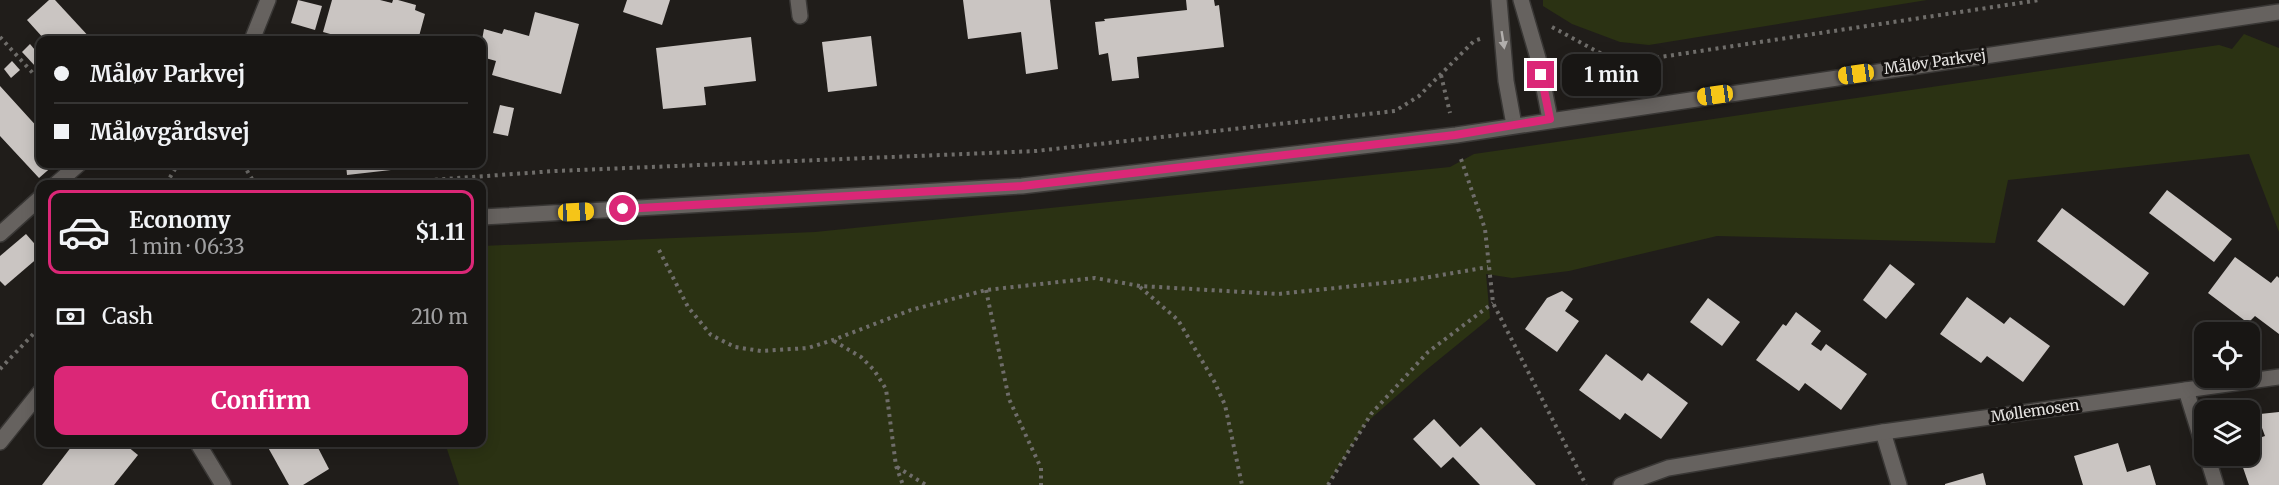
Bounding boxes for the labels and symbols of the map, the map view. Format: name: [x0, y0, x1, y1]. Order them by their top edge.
one-way arrow: [1498, 31, 1507, 50]
street label: Måløv Parkvej: [1883, 45, 1987, 78]
callout: 1 min: [1562, 54, 1661, 96]
route end: [1527, 61, 1554, 88]
car: [1837, 63, 1875, 85]
car: [1696, 84, 1734, 106]
route start: [609, 195, 636, 222]
car: [558, 202, 594, 222]
street label: Møllemosen: [1989, 395, 2080, 426]

